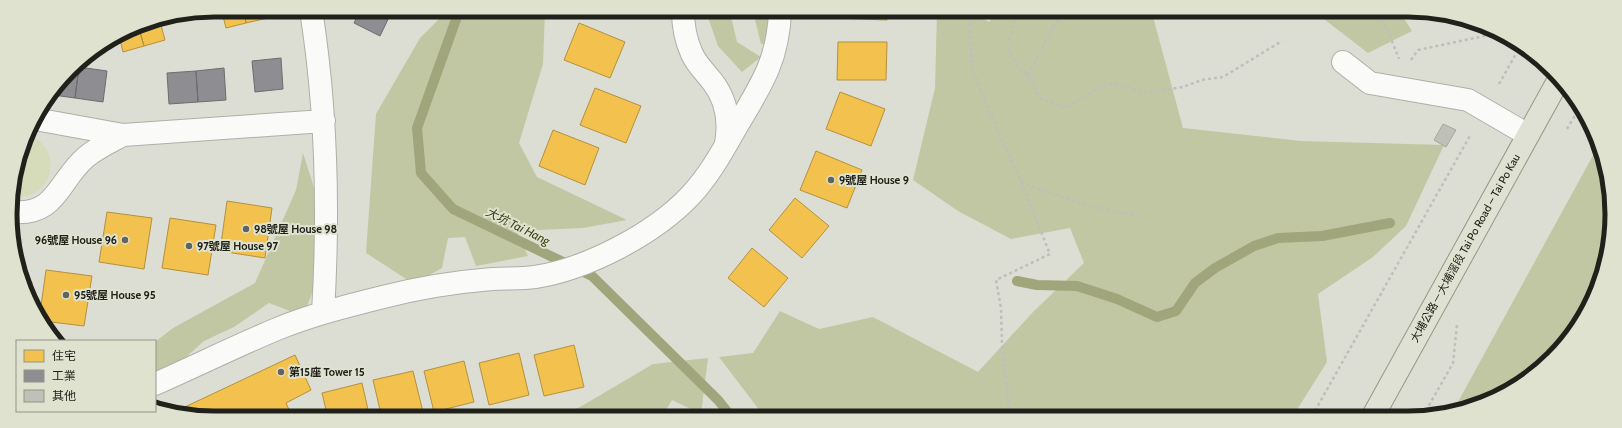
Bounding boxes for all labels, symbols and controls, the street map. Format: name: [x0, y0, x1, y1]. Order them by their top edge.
street label: 大埔公路－大埔滘段 Tai Po Road – Tai Po Kau: [1407, 151, 1523, 345]
place label: 9號屋 House 9: [839, 173, 909, 187]
marker: 9號屋 House 9: [826, 175, 836, 185]
water label: 大坑 Tai Hang: [483, 204, 553, 248]
place label: 98號屋 House 98: [254, 222, 337, 236]
marker: 98號屋 House 98: [241, 224, 251, 234]
place label: 96號屋 House 96: [35, 233, 117, 247]
marker: 96號屋 House 96: [120, 235, 130, 245]
place label: 97號屋 House 97: [197, 239, 278, 253]
marker: 97號屋 House 97: [184, 241, 194, 251]
place label: 95號屋 House 95: [74, 288, 156, 302]
marker: 95號屋 House 95: [61, 290, 71, 300]
legend: [16, 340, 156, 412]
text: 住宅: [52, 348, 76, 363]
place label: 第15座 Tower 15: [289, 365, 365, 379]
marker: 第15座 Tower 15: [276, 367, 286, 377]
text: 工業: [52, 368, 76, 383]
text: 其他: [52, 388, 76, 403]

